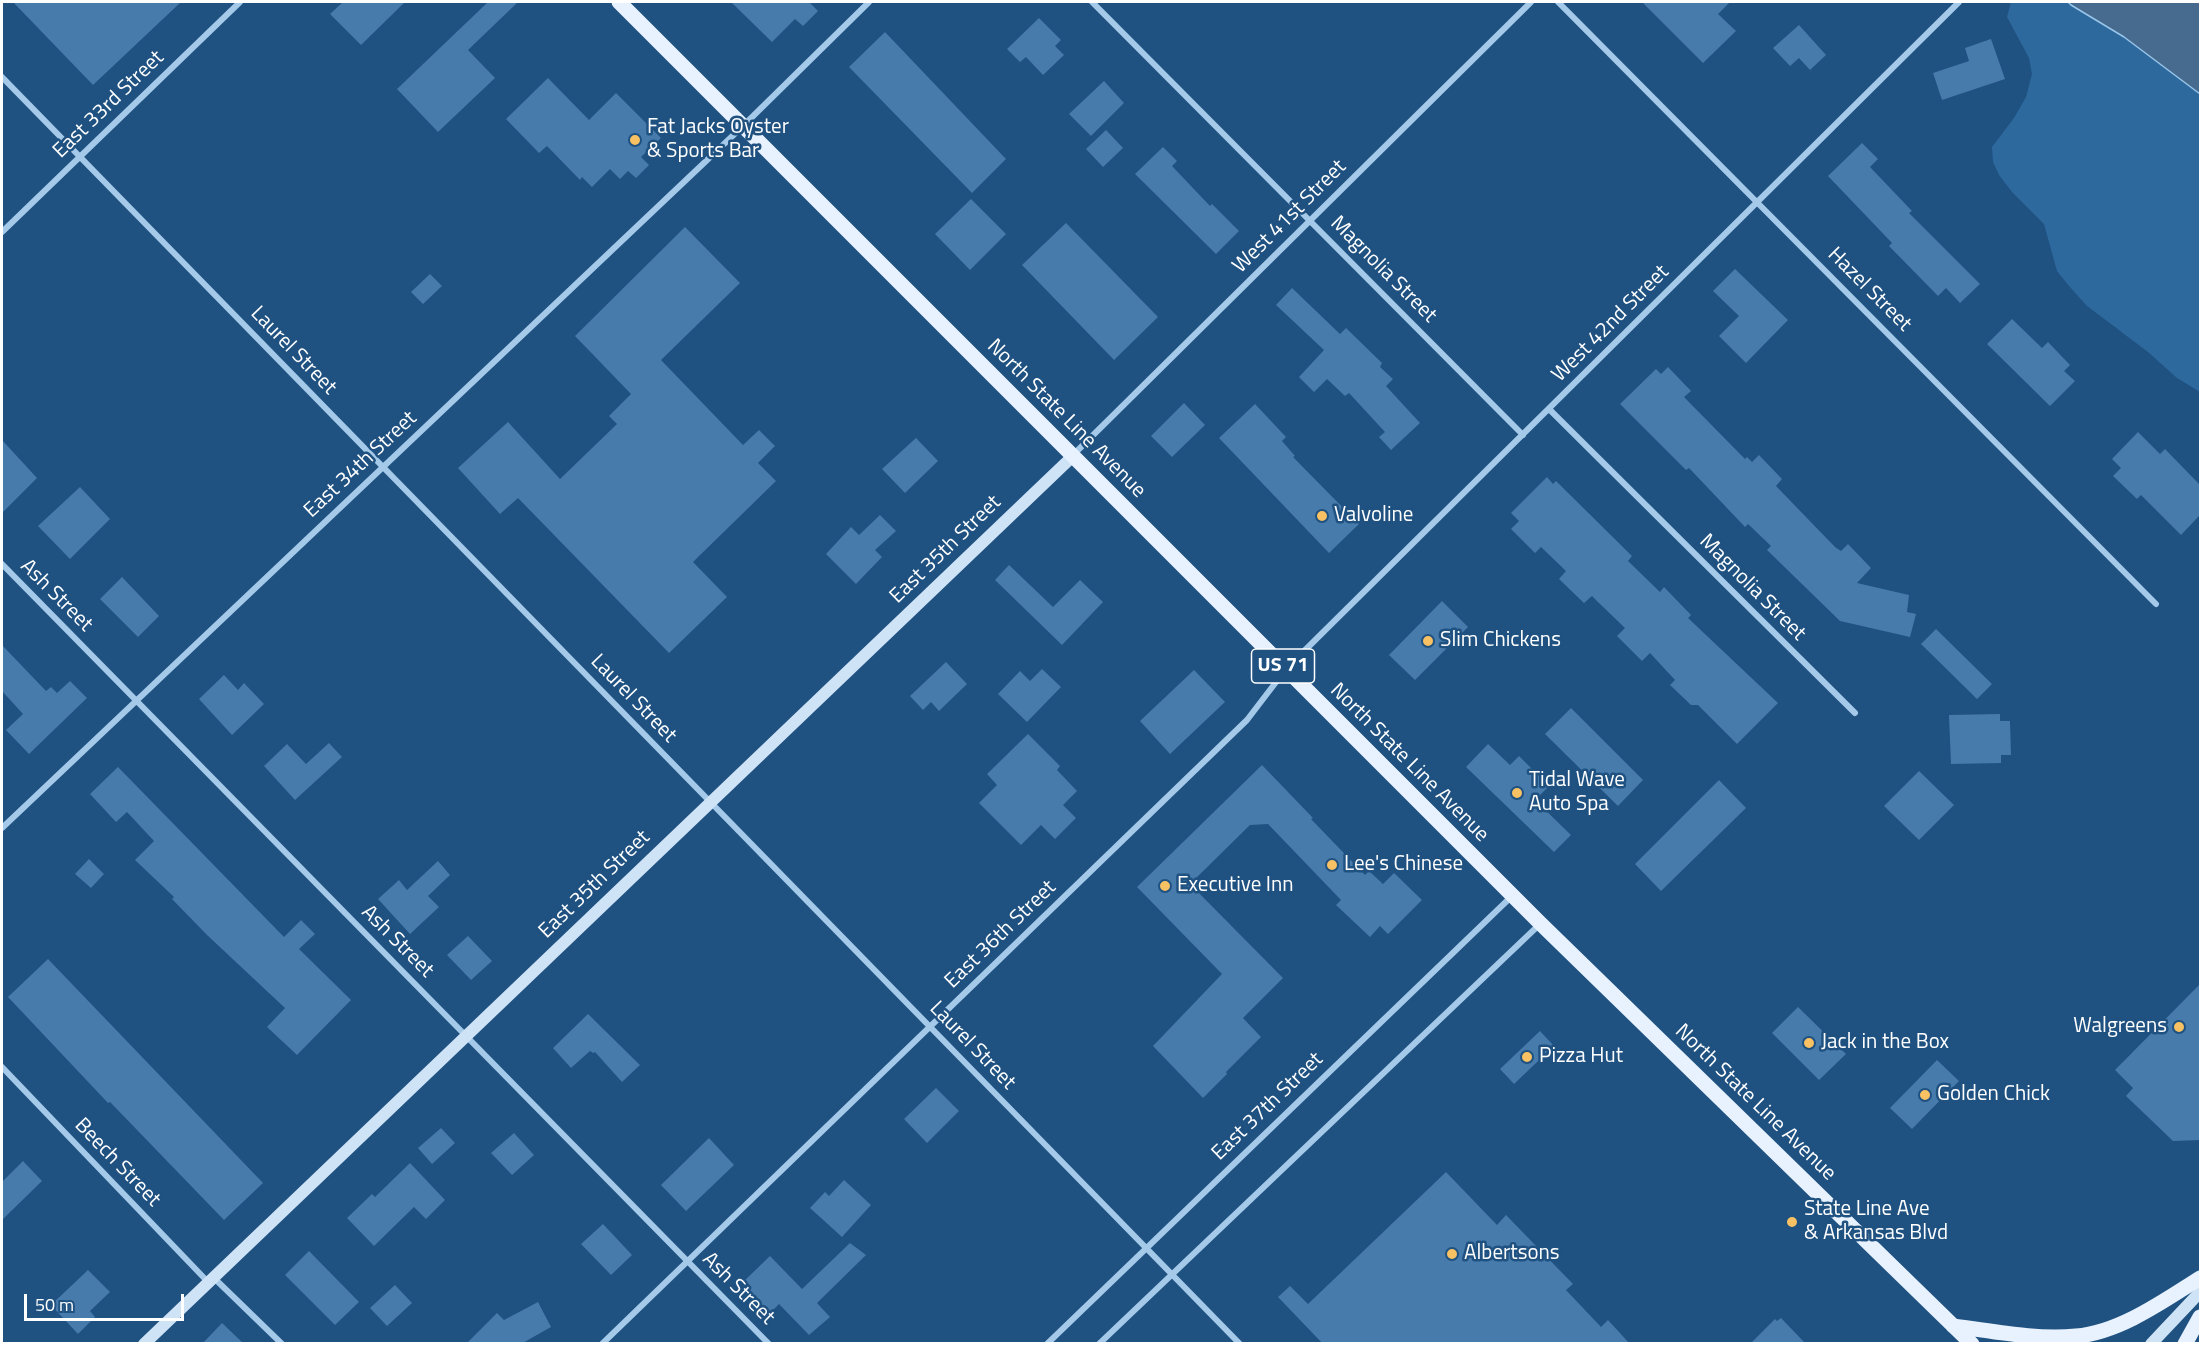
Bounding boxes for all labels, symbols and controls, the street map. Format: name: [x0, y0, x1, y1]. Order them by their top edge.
street label: East 33rd Street: [48, 46, 170, 164]
place label: Fat Jacks Oyster & Sports Bar: [647, 115, 789, 165]
marker: Fat Jacks Oyster & Sports Bar: [628, 133, 642, 147]
street label: West 41st Street: [1228, 155, 1352, 279]
street label: Magnolia Street: [1325, 212, 1441, 328]
street label: Hazel Street: [1822, 243, 1916, 337]
street label: West 42nd Street: [1547, 260, 1675, 388]
street label: Laurel Street: [245, 302, 341, 400]
street label: North State Line Avenue: [981, 334, 1151, 504]
street label: East 34th Street: [299, 406, 423, 524]
street label: East 35th Street: [885, 491, 1007, 609]
place label: Valvoline: [1334, 503, 1413, 529]
marker: Valvoline: [1315, 509, 1329, 523]
street label: Magnolia Street: [1694, 530, 1810, 646]
street label: Ash Street: [14, 554, 98, 638]
place label: Slim Chickens: [1440, 628, 1561, 654]
marker: Slim Chickens: [1421, 634, 1435, 648]
road number: US 71: [1252, 649, 1314, 683]
street label: Laurel Street: [585, 650, 681, 748]
street label: North State Line Avenue: [1324, 678, 1494, 848]
place label: Tidal Wave Auto Spa: [1529, 768, 1625, 818]
marker: Tidal Wave Auto Spa: [1510, 786, 1524, 800]
street label: East 35th Street: [534, 826, 656, 944]
place label: Lee's Chinese: [1344, 852, 1463, 878]
marker: Lee's Chinese: [1325, 858, 1339, 872]
place label: Executive Inn: [1177, 873, 1294, 899]
street label: East 36th Street: [940, 876, 1062, 994]
marker: Executive Inn: [1158, 879, 1172, 893]
street label: Ash Street: [355, 900, 439, 984]
street label: Laurel Street: [924, 997, 1020, 1095]
place label: Walgreens: [2073, 1014, 2167, 1040]
street label: North State Line Avenue: [1669, 1020, 1841, 1186]
marker: Walgreens: [2172, 1020, 2186, 1034]
place label: Jack in the Box: [1821, 1030, 1949, 1056]
marker: Jack in the Box: [1802, 1036, 1816, 1050]
place label: Pizza Hut: [1539, 1044, 1623, 1070]
street label: East 37th Street: [1207, 1048, 1329, 1166]
marker: Pizza Hut: [1520, 1050, 1534, 1064]
place label: Golden Chick: [1937, 1082, 2050, 1108]
marker: Golden Chick: [1918, 1088, 1932, 1102]
street label: Beech Street: [69, 1113, 165, 1213]
place label: State Line Ave & Arkansas Blvd: [1804, 1197, 1948, 1247]
marker: State Line Ave & Arkansas Blvd: [1785, 1215, 1799, 1229]
place label: Albertsons: [1464, 1241, 1560, 1267]
street label: Ash Street: [696, 1247, 780, 1331]
marker: Albertsons: [1445, 1247, 1459, 1261]
scale bar: [27, 1282, 188, 1320]
text: 50 m: [35, 1291, 74, 1318]

